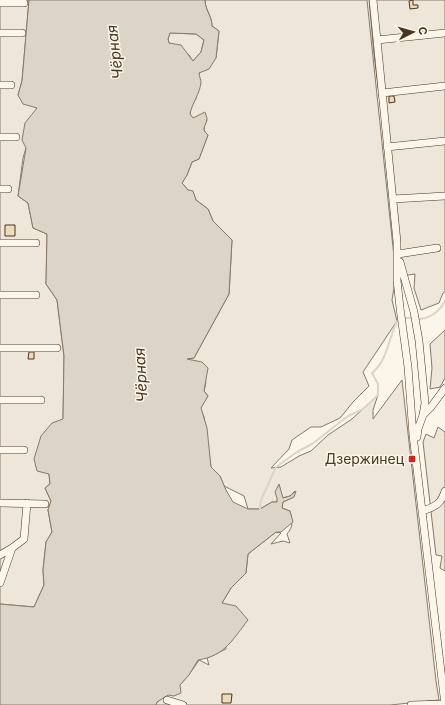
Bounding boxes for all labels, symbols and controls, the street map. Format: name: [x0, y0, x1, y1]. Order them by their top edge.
north arrow: [393, 12, 433, 52]
water label: Чёрная: [102, 24, 127, 80]
text: С: [416, 26, 430, 36]
water label: Чёрная: [130, 347, 151, 403]
place label: Дзержинец: [325, 450, 405, 467]
marker: Дзержинец: [407, 454, 417, 464]

